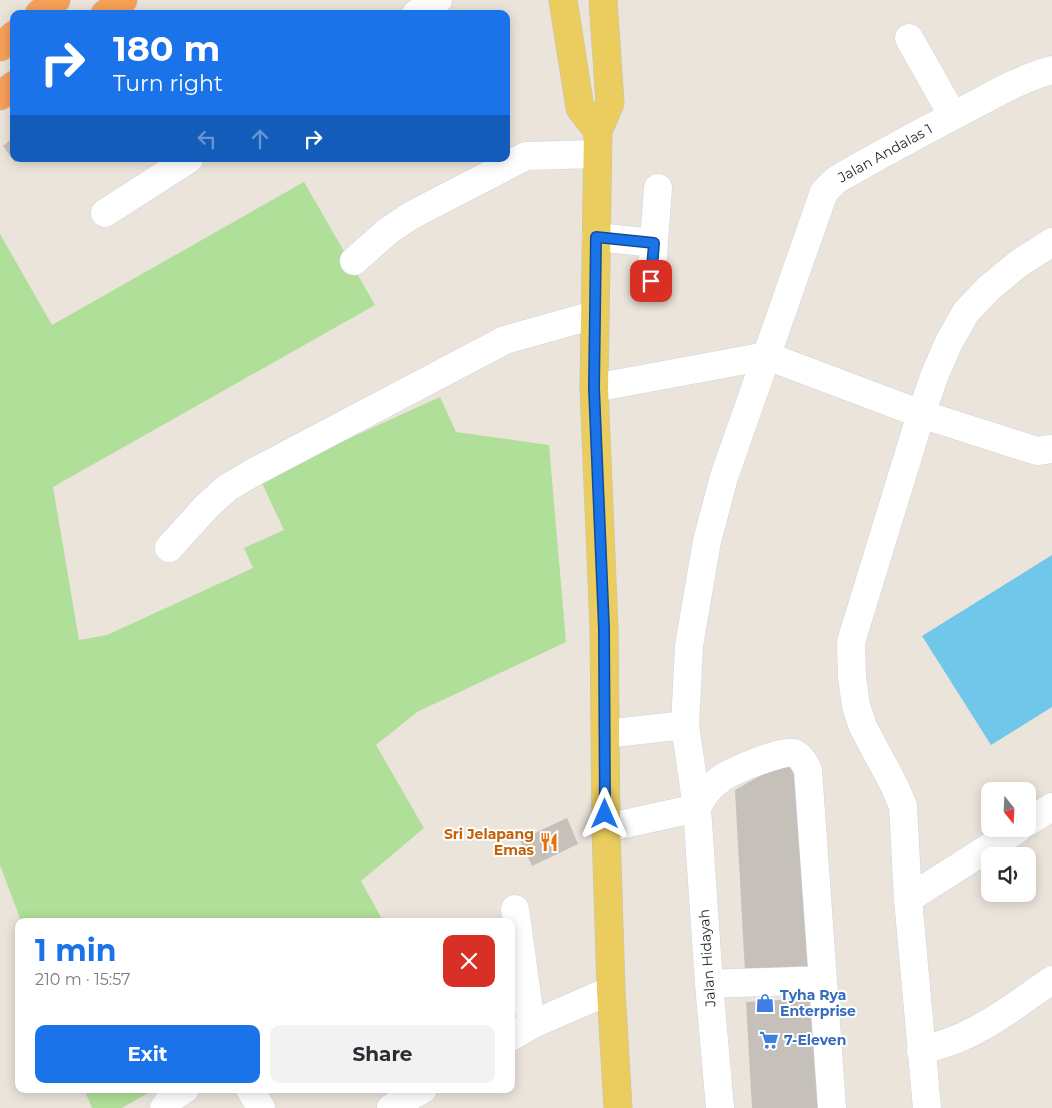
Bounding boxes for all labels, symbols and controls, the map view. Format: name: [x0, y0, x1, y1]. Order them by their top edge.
text: 180 m: [113, 27, 220, 70]
icon: right: [30, 30, 95, 95]
text: Turn right: [113, 70, 223, 97]
street label: Jalan Andalas 1: [834, 120, 935, 187]
icon: left: [193, 125, 221, 153]
icon: ahead: [246, 125, 274, 153]
icon: right: [299, 125, 327, 153]
pin: [630, 260, 672, 302]
icon: arrive: [637, 267, 665, 295]
north arrow: [981, 782, 1036, 838]
map controls: [981, 782, 1036, 902]
position arrow: [578, 787, 630, 839]
place label: Sri Jelapang Emas: [444, 825, 535, 859]
restaurant icon: Sri Jelapang Emas: [538, 831, 560, 853]
button: sound: [981, 847, 1036, 902]
street label: Jalan Hidayah: [695, 908, 719, 1009]
text: 1 min: [35, 932, 116, 969]
button: close: [443, 935, 495, 987]
text: 210 m · 15:57: [35, 970, 131, 989]
place label: Tyha Rya Enterprise: [780, 986, 856, 1020]
shop icon: Tyha Rya Enterprise: [754, 992, 776, 1014]
button: Exit: [35, 1025, 260, 1083]
button: Share: [270, 1025, 495, 1083]
supermarket icon: 7-Eleven: [758, 1029, 780, 1051]
place label: 7-Eleven: [784, 1031, 846, 1049]

